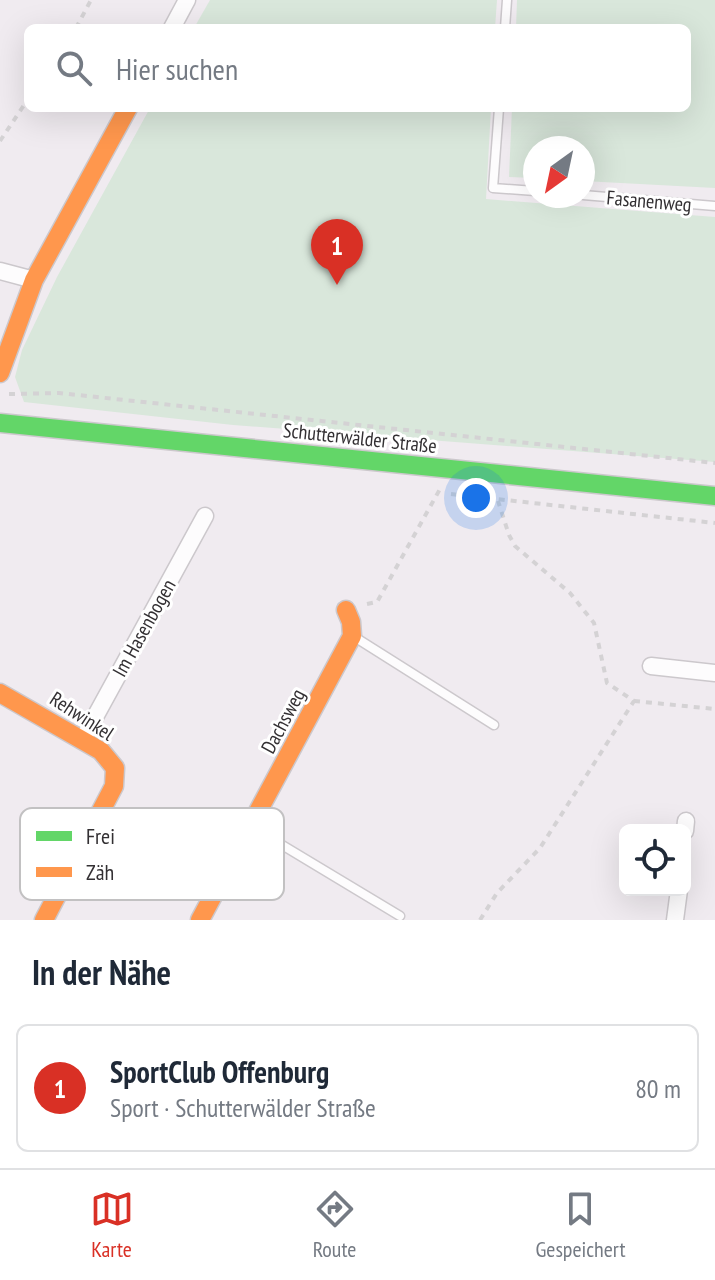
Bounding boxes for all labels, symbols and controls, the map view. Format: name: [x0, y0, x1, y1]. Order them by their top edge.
search box: [24, 24, 691, 112]
icon: search: [52, 46, 96, 90]
text: Hier suchen: [116, 49, 238, 88]
north arrow: [523, 136, 595, 208]
street label: Fasanenweg: [605, 184, 693, 218]
pin: 1: [311, 219, 363, 285]
street label: Schutterwälder Straße: [282, 417, 438, 459]
your location: [456, 478, 496, 518]
street label: Im Hasenbogen: [107, 575, 181, 681]
street label: Dachsweg: [255, 684, 311, 758]
street label: Rehwinkel: [45, 686, 119, 746]
legend: [20, 808, 284, 900]
text: Frei: [86, 822, 115, 850]
map controls: [619, 824, 691, 896]
button: locate: [619, 824, 691, 896]
text: Zäh: [86, 858, 114, 886]
text: In der Nähe: [32, 950, 171, 994]
text: SportClub Offenburg: [110, 1052, 329, 1091]
text: 1: [54, 1072, 66, 1105]
text: 80 m: [635, 1072, 681, 1105]
text: Sport · Schutterwälder Straße: [110, 1091, 376, 1124]
tab: Karte: [90, 1187, 134, 1263]
tab: Route: [313, 1187, 357, 1263]
tab: Gespeichert: [536, 1187, 625, 1263]

